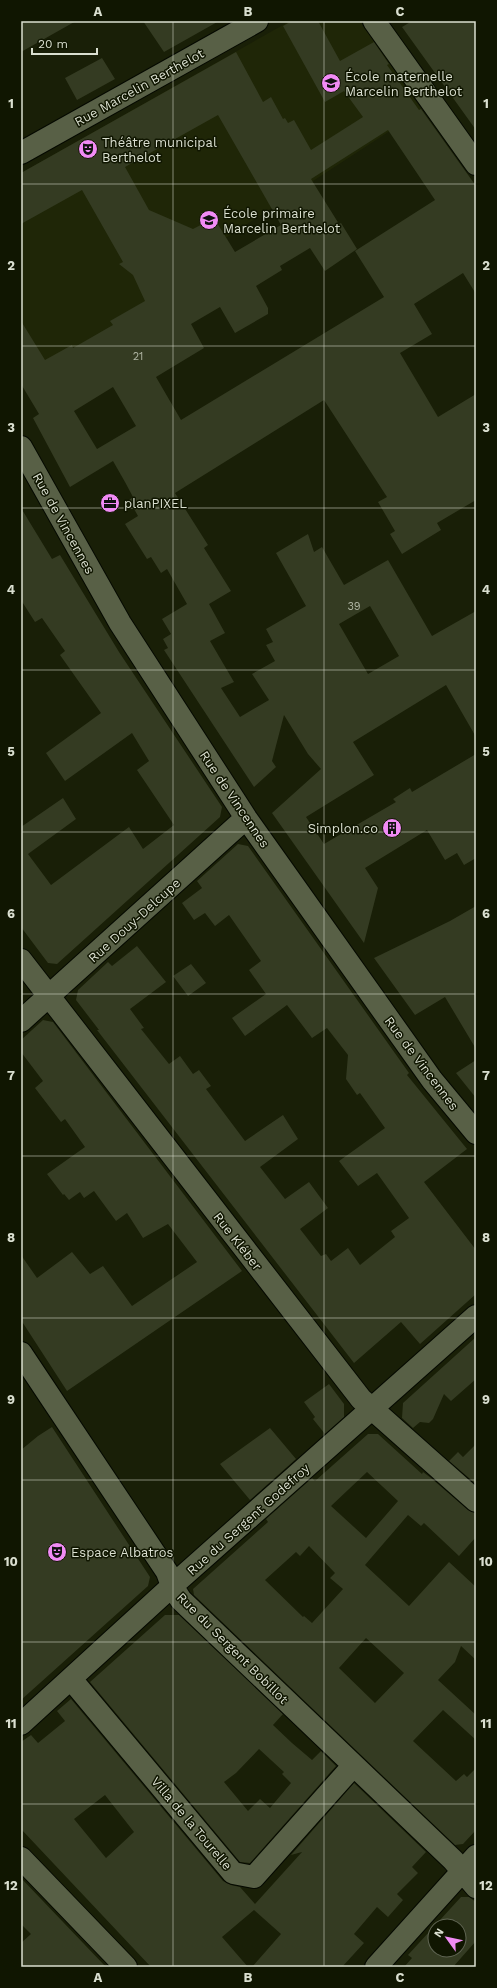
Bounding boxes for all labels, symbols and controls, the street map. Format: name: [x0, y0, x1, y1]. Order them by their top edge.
text: A: [94, 4, 103, 19]
text: B: [244, 4, 253, 19]
text: C: [396, 4, 405, 19]
scale bar: [32, 30, 97, 56]
text: 20 m: [38, 37, 68, 51]
street label: Rue Marcelin Berthelot: [72, 45, 207, 129]
place label: École maternelle Marcelin Berthelot: [345, 68, 463, 99]
school or university icon: École maternelle Marcelin Berthelot: [320, 72, 342, 94]
text: 1: [8, 96, 14, 111]
text: 1: [483, 96, 489, 111]
place label: Théâtre municipal Berthelot: [102, 135, 217, 165]
theatre icon: Théâtre municipal Berthelot: [77, 138, 99, 160]
place label: École primaire Marcelin Berthelot: [223, 205, 341, 236]
school or university icon: École primaire Marcelin Berthelot: [198, 209, 220, 231]
text: 2: [7, 258, 15, 273]
text: 2: [482, 258, 490, 273]
house number: 21: [133, 350, 143, 363]
text: 3: [7, 420, 15, 435]
text: 3: [482, 420, 490, 435]
street label: Rue de Vincennes: [30, 470, 98, 577]
office icon: planPIXEL: [99, 492, 121, 514]
place label: planPIXEL: [124, 496, 187, 511]
text: 4: [7, 582, 16, 597]
text: 4: [482, 582, 491, 597]
house number: 39: [347, 600, 361, 613]
text: 5: [7, 744, 15, 759]
text: 5: [482, 744, 490, 759]
street label: Rue de Vincennes: [197, 748, 273, 851]
building icon: Simplon.co: [381, 817, 403, 839]
place label: Simplon.co: [308, 821, 378, 836]
street label: Rue Douy-Delcupe: [85, 875, 183, 966]
text: 6: [7, 906, 15, 921]
text: 6: [482, 906, 490, 921]
street label: Rue de Vincennes: [382, 1014, 462, 1113]
text: 7: [7, 1068, 15, 1083]
text: 7: [482, 1068, 490, 1083]
street label: Rue Kléber: [210, 1209, 265, 1273]
text: 8: [7, 1230, 15, 1245]
text: 8: [482, 1230, 490, 1245]
text: 9: [7, 1392, 15, 1407]
text: 9: [482, 1392, 490, 1407]
street label: Rue du Sergent Godefroy: [184, 1460, 313, 1578]
theatre icon: Espace Albatros: [46, 1541, 68, 1563]
place label: Espace Albatros: [71, 1545, 173, 1560]
text: 10: [4, 1554, 18, 1569]
text: 10: [479, 1554, 493, 1569]
street label: Rue du Sergent Bobillot: [174, 1590, 292, 1707]
text: 11: [5, 1716, 17, 1731]
text: 11: [480, 1716, 492, 1731]
street label: Villa de la Tourelle: [148, 1774, 235, 1873]
text: 12: [4, 1878, 18, 1893]
text: 12: [479, 1878, 493, 1893]
north arrow: [427, 1918, 467, 1958]
text: N: [431, 1926, 447, 1940]
text: A: [94, 1970, 103, 1985]
text: B: [244, 1970, 253, 1985]
text: C: [396, 1970, 405, 1985]

